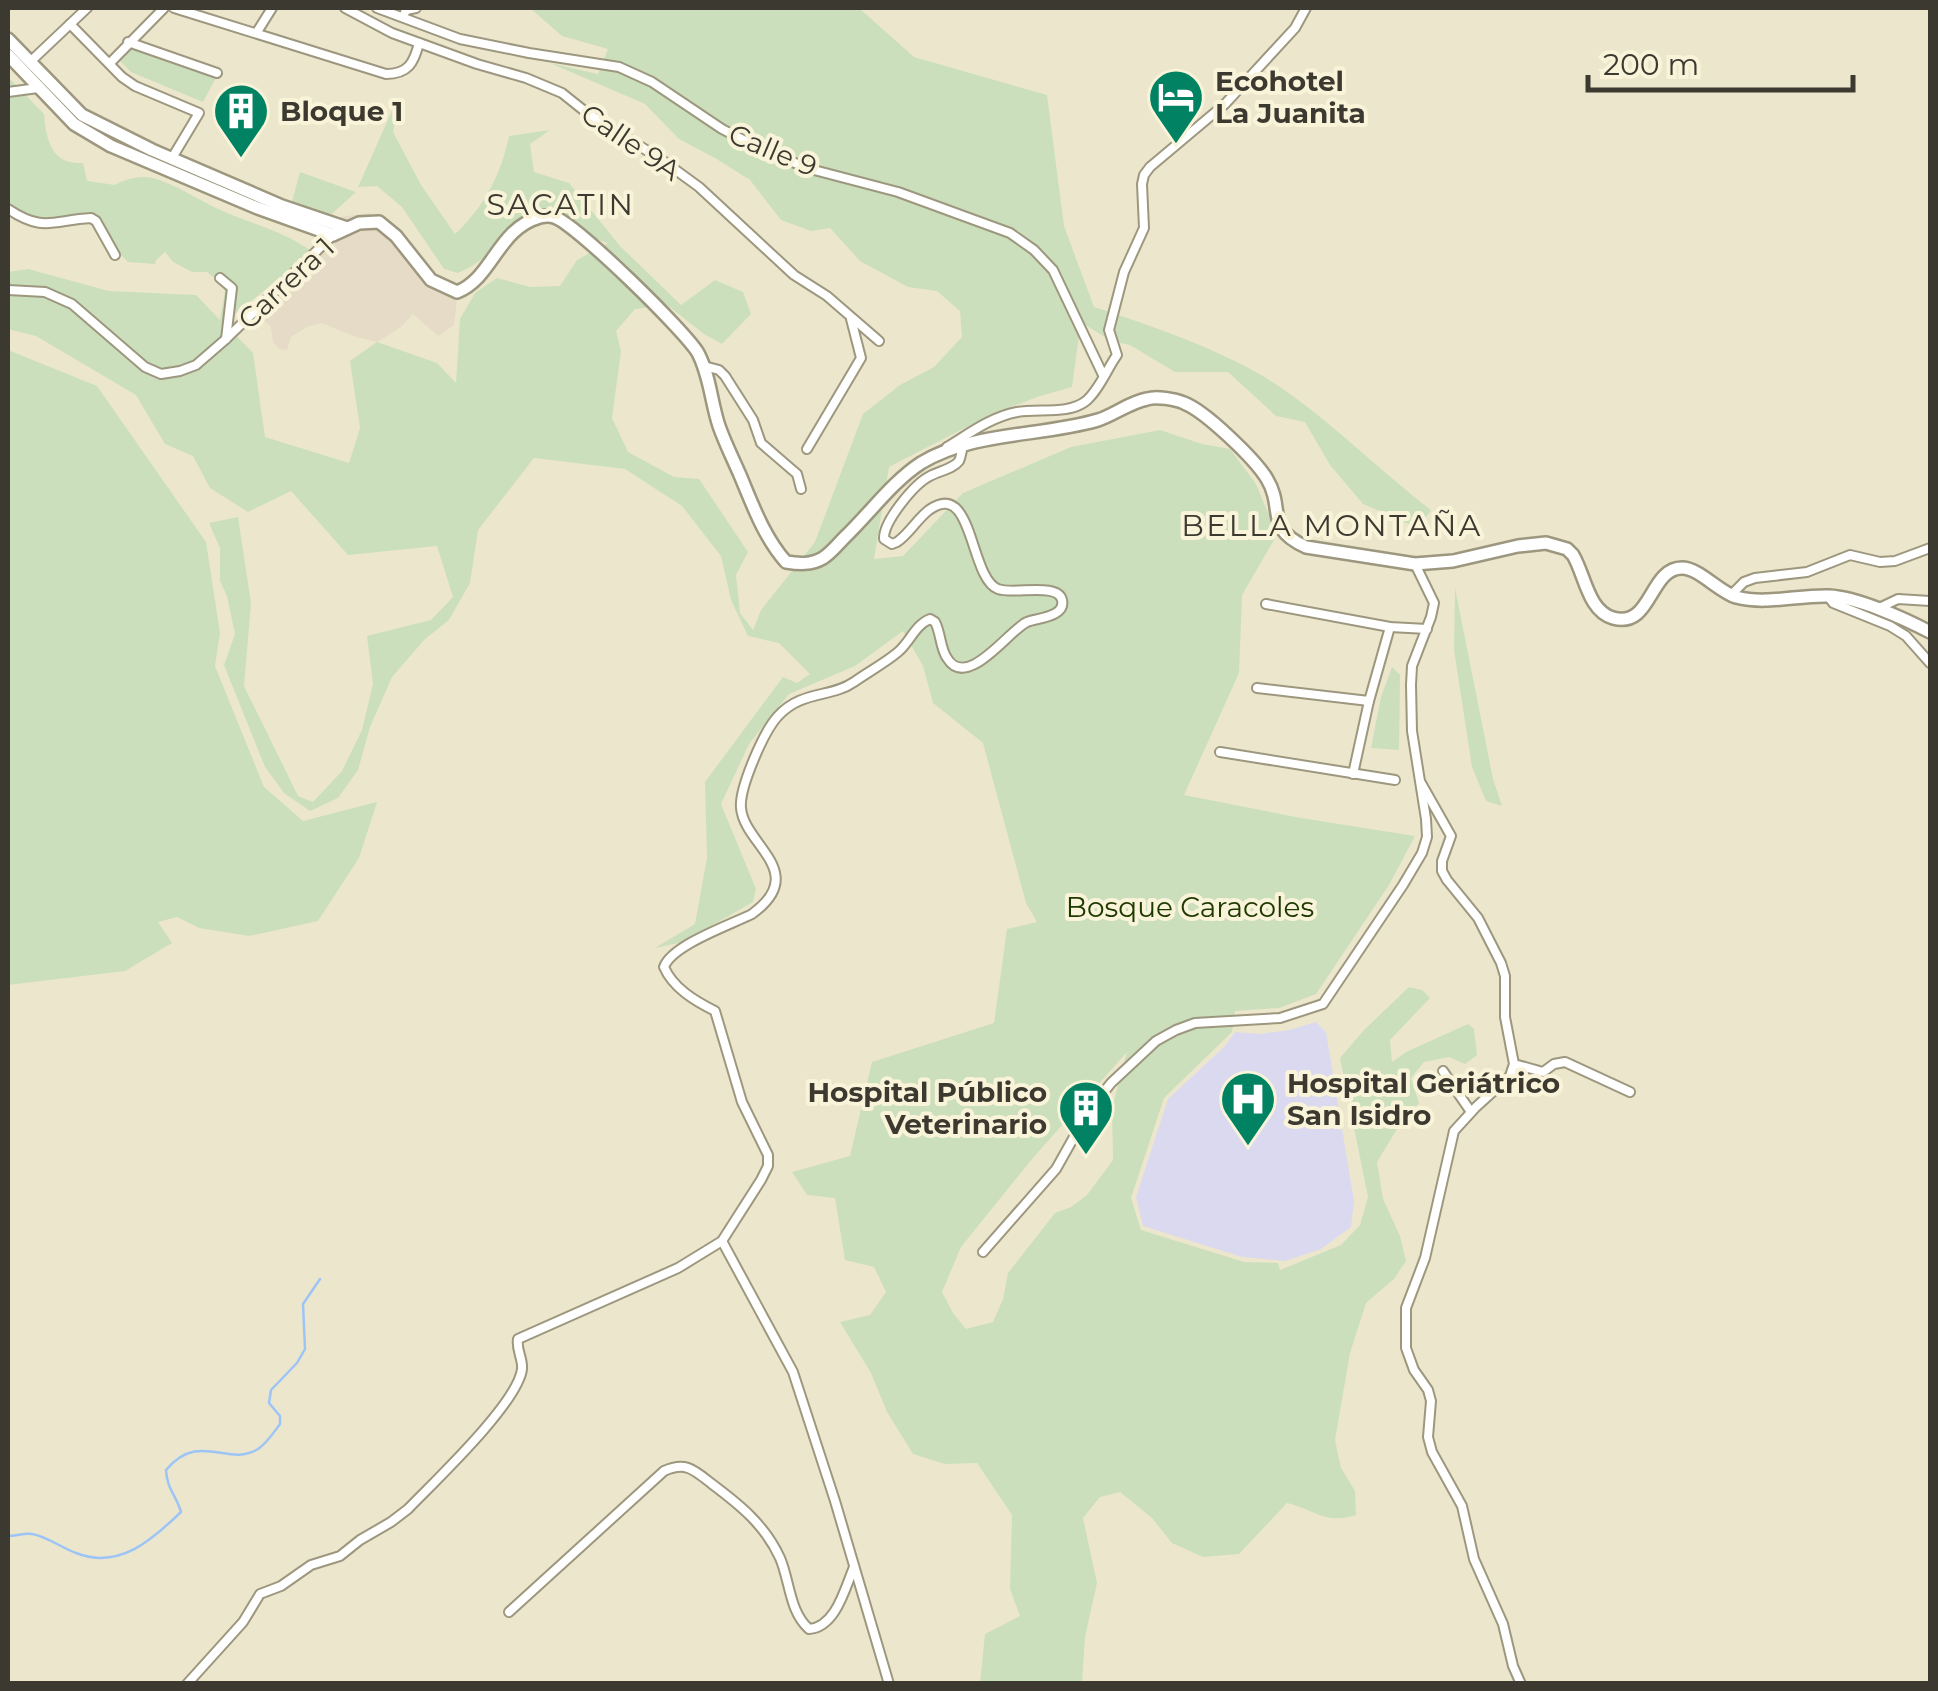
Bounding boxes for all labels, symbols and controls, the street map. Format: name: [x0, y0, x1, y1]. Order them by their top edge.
scale bar: [1588, 30, 1853, 92]
text: 200 m: [1603, 46, 1699, 83]
place label: Ecohotel La Juanita: [1215, 64, 1366, 130]
hotel icon: Ecohotel La Juanita: [1146, 67, 1206, 146]
building icon: Bloque 1: [211, 81, 271, 160]
place label: Bloque 1: [280, 94, 403, 128]
street label: Calle 9A: [575, 96, 688, 188]
street label: Calle 9: [724, 116, 822, 184]
district label: SACATIN: [486, 186, 636, 223]
street label: Carrera 1: [231, 230, 341, 336]
district label: BELLA MONTAÑA: [1181, 507, 1483, 544]
park label: Bosque Caracoles: [1066, 890, 1314, 924]
place label: Hospital Geriátrico San Isidro: [1287, 1066, 1560, 1132]
hospital icon: Hospital Geriátrico San Isidro: [1218, 1069, 1278, 1148]
place label: Hospital Público Veterinario: [808, 1075, 1047, 1141]
building icon: Hospital Público Veterinario: [1056, 1078, 1116, 1157]

